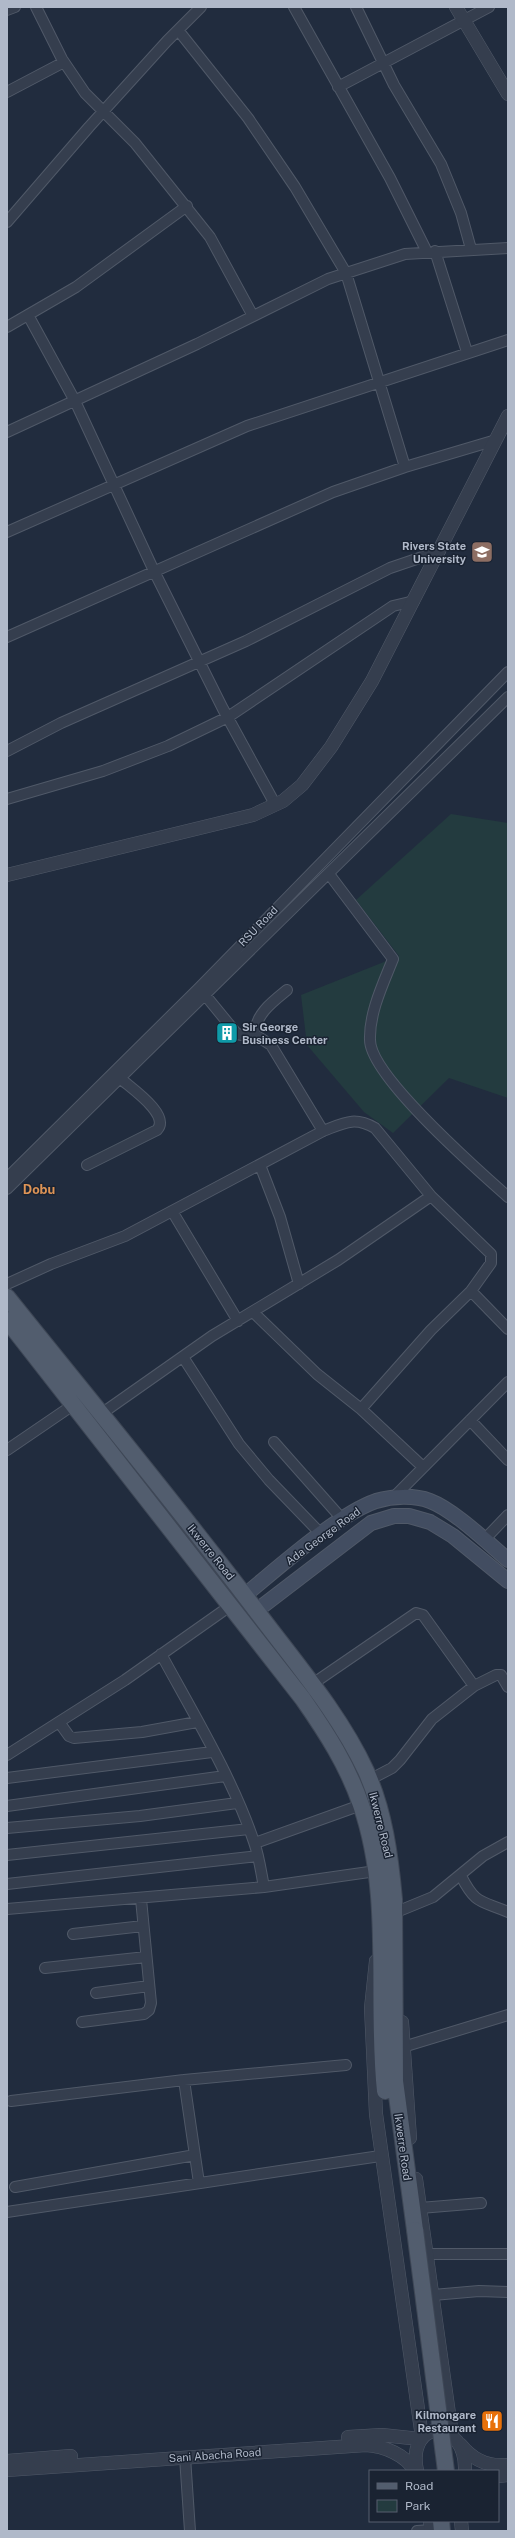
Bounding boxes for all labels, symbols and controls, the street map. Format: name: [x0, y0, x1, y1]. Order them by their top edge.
school or university icon: Rivers State University: [469, 539, 495, 565]
place label: Rivers State University: [402, 540, 467, 565]
street label: RSU Road: [236, 903, 280, 949]
building icon: Sir George Business Center: [214, 1020, 240, 1046]
place label: Sir George Business Center: [242, 1021, 328, 1046]
district label: Dobu: [23, 1182, 55, 1197]
street label: Ada George Road: [283, 1505, 363, 1567]
street label: Ikwerre Road: [185, 1522, 237, 1582]
street label: Ikwerre Road: [367, 1791, 395, 1859]
street label: Ikwerre Road: [392, 2113, 414, 2181]
restaurant icon: Kilmongare Restaurant: [479, 2408, 505, 2434]
place label: Kilmongare Restaurant: [415, 2409, 476, 2434]
street label: Sani Abacha Road: [168, 2446, 262, 2464]
legend: [369, 2470, 499, 2522]
text: Road: [405, 2479, 433, 2493]
text: Park: [405, 2499, 431, 2513]

